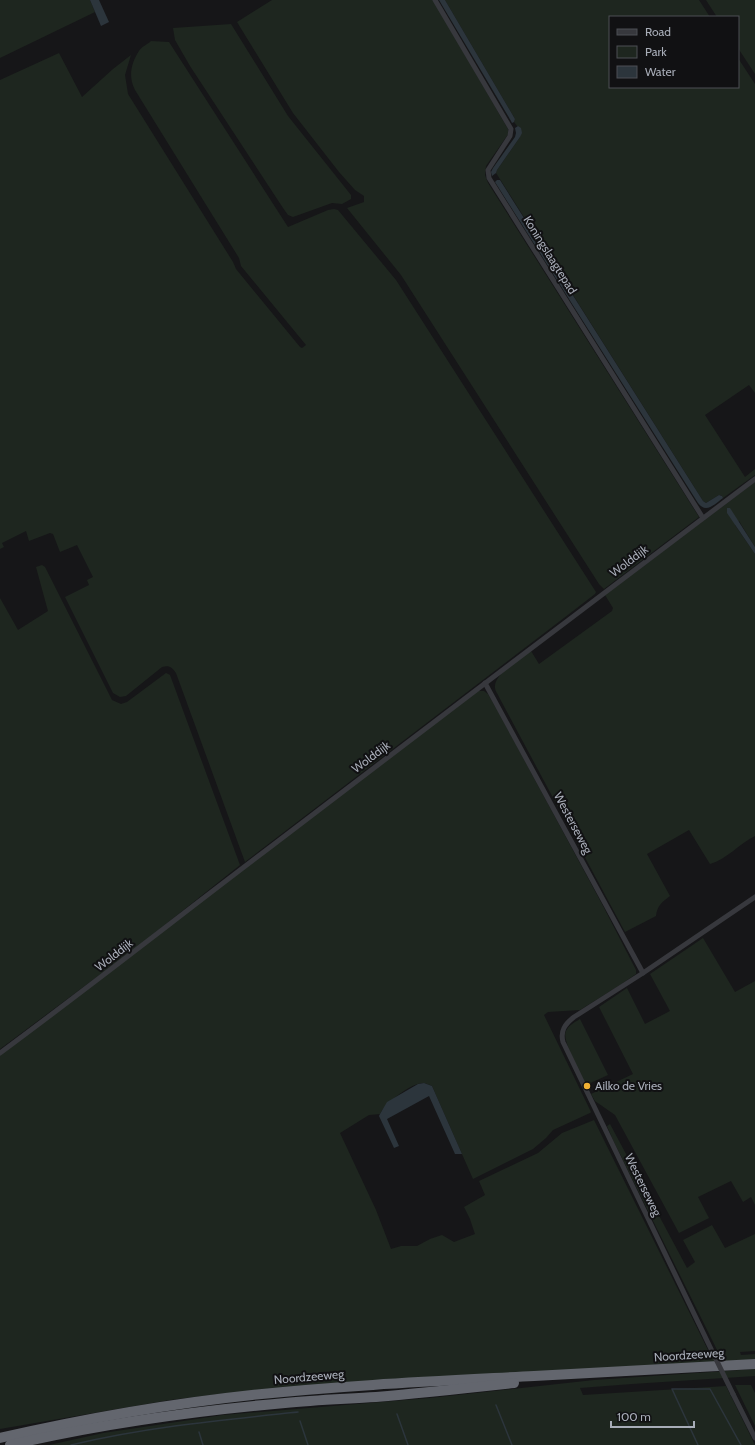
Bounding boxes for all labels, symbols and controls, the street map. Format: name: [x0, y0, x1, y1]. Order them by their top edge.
legend: [609, 16, 739, 88]
text: Road: [645, 24, 671, 39]
text: Park: [645, 44, 667, 59]
text: Water: [645, 64, 676, 79]
street label: Koningslaagtepad: [520, 213, 580, 297]
street label: Wolddijk: [607, 541, 651, 580]
street label: Wolddijk: [349, 737, 393, 776]
street label: Westerseweg: [551, 789, 596, 857]
street label: Wolddijk: [92, 935, 136, 974]
place label: Ailko de Vries: [595, 1078, 662, 1093]
marker: Ailko de Vries: [582, 1081, 592, 1091]
street label: Westerseweg: [622, 1151, 665, 1219]
street label: Noordzeeweg: [653, 1344, 726, 1364]
street label: Noordzeeweg: [273, 1366, 346, 1387]
scale bar: [611, 1403, 694, 1429]
text: 100 m: [617, 1409, 651, 1424]

